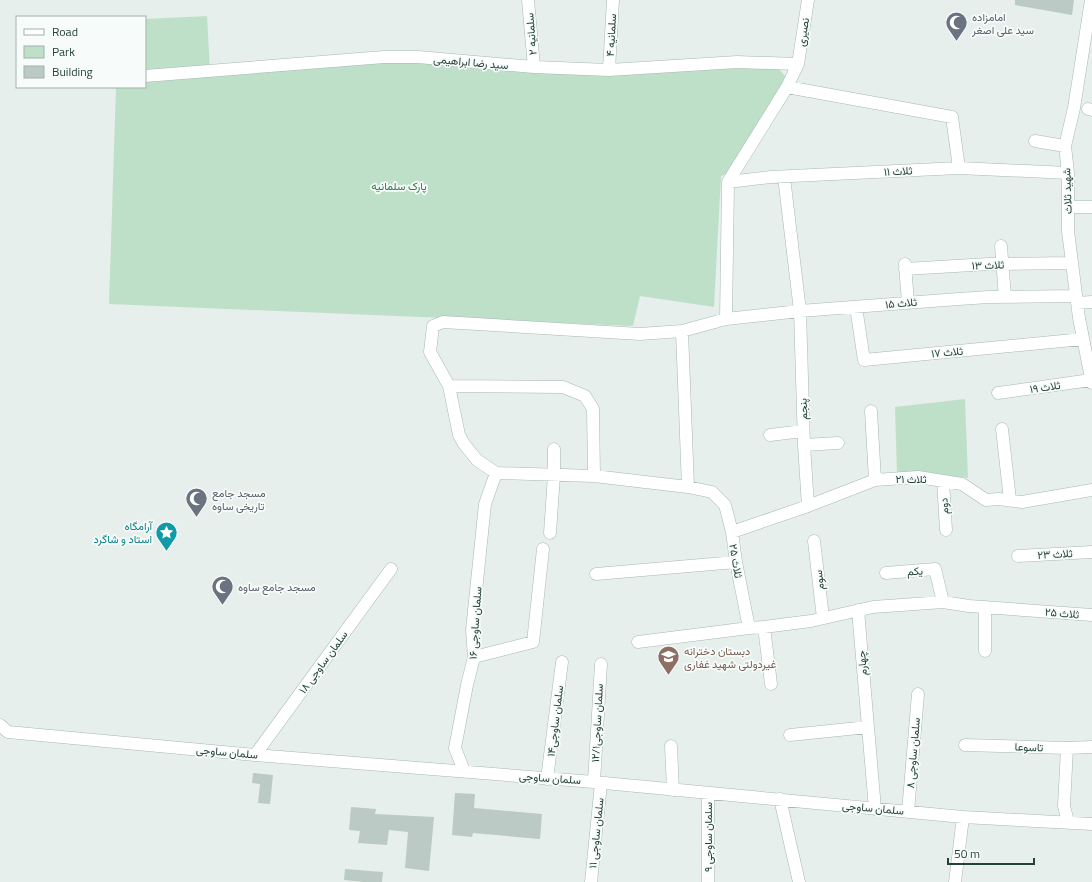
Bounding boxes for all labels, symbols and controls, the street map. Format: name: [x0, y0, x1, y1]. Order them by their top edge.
place label: امامزاده سید علی اصغر: [971, 9, 1034, 38]
mosque icon: امامزاده سید علی اصغر: [943, 10, 969, 43]
street label: سلمانیه ۲: [521, 12, 541, 56]
street label: سلمانیه ۴: [602, 13, 620, 57]
legend: [16, 16, 146, 88]
street label: نصیری: [793, 16, 813, 48]
text: Road: [52, 22, 78, 41]
text: Park: [52, 42, 75, 61]
street label: سید رضا ابراهیمی: [433, 51, 510, 73]
text: Building: [52, 62, 93, 81]
street label: ثلاث ۱۱: [883, 162, 913, 180]
street label: شهید ثلاث: [1058, 167, 1076, 214]
park label: پارک سلمانیه: [371, 178, 427, 194]
street label: ثلاث ۱۳: [971, 256, 1005, 274]
street label: ثلاث ۱۵: [884, 294, 918, 312]
street label: ثلاث ۱۷: [930, 343, 964, 361]
street label: ثلاث ۱۹: [1029, 377, 1062, 397]
street label: پنجم: [795, 398, 811, 420]
street label: ثلاث ۲۱: [895, 471, 927, 487]
place label: مسجد جامع تاریخی ساوه: [212, 485, 266, 514]
mosque icon: مسجد جامع تاریخی ساوه: [184, 486, 210, 519]
street label: دوم: [935, 497, 953, 515]
place label: آرامگاه استاد و شاگرد: [94, 518, 153, 547]
place icon: آرامگاه استاد و شاگرد: [154, 519, 180, 552]
street label: ثلاث ۲۵: [725, 543, 747, 580]
street label: ثلاث ۲۳: [1037, 545, 1073, 563]
street label: یکم: [906, 562, 924, 580]
street label: سوم: [810, 569, 828, 591]
mosque icon: مسجد جامع ساوه: [210, 574, 236, 607]
place label: مسجد جامع ساوه: [238, 579, 316, 595]
street label: سلمان ساوجی ۱۶: [464, 586, 486, 660]
street label: ثلاث ۲۵: [1044, 604, 1080, 623]
street label: سلمان ساوجی ۱۸: [295, 627, 351, 697]
place label: دبستان دخترانه غیردولتی شهید غفاری: [684, 643, 777, 672]
school or university icon: دبستان دخترانه غیردولتی شهید غفاری: [655, 644, 681, 677]
street label: چهارم: [853, 650, 871, 676]
street label: سلمان ساوجی۱۲/۱: [587, 683, 607, 763]
street label: سلمان ساوجی۱۴: [543, 684, 567, 758]
street label: سلمان ساوجی ۸: [902, 717, 924, 789]
street label: تاسوعا: [1014, 739, 1044, 756]
street label: سلمان ساوجی: [195, 741, 259, 763]
street label: سلمان ساوجی: [518, 768, 582, 788]
street label: سلمان ساوجی ۱۱: [584, 797, 608, 869]
street label: سلمان ساوجی: [841, 797, 905, 819]
street label: سلمان ساوجی ۹: [700, 802, 716, 872]
scale bar: [948, 840, 1034, 866]
text: 50 m: [954, 844, 980, 863]

